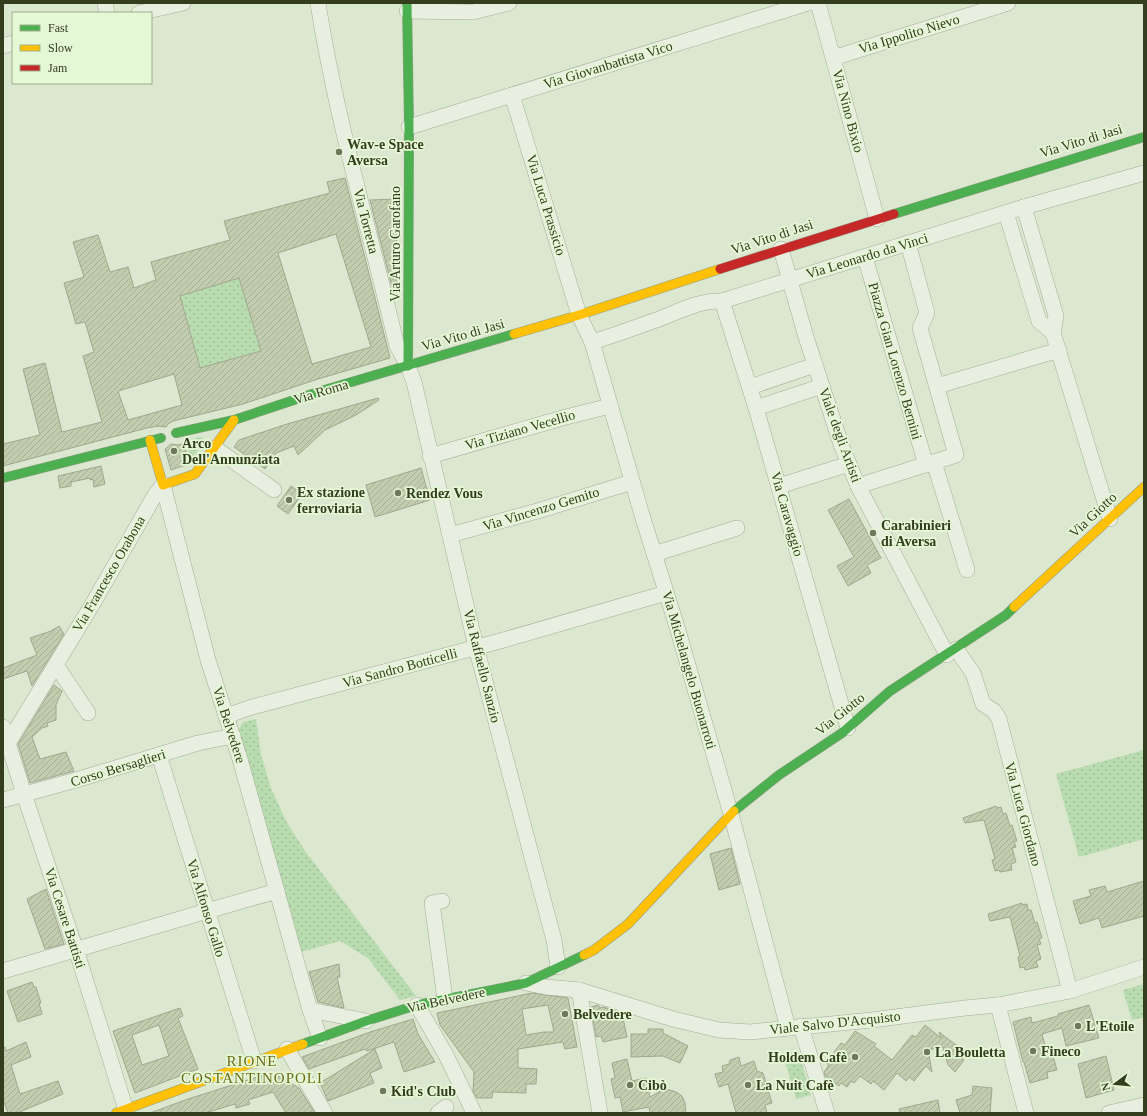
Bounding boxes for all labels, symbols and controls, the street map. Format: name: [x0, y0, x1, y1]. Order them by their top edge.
street label: Via Ippolito Nievo: [857, 11, 961, 57]
legend: [12, 12, 152, 84]
text: Fast: [48, 21, 69, 35]
street label: Via Giovanbattista Vico: [542, 38, 674, 92]
text: Slow: [48, 41, 73, 55]
text: Jam: [48, 61, 68, 75]
street label: Via Nino Bixio: [830, 68, 866, 154]
street label: Via Vito di Jasi: [1038, 121, 1124, 161]
place label: Wav-e Space Aversa: [347, 137, 424, 168]
marker: Wav-e Space Aversa: [334, 147, 344, 157]
street label: Via Luca Prassicio: [523, 153, 569, 257]
street label: Via Arturo Garofano: [388, 186, 403, 302]
street label: Via Torretta: [351, 187, 382, 256]
street label: Via Vito di Jasi: [729, 217, 815, 257]
street label: Via Leonardo da Vinci: [804, 230, 930, 282]
street label: Piazza Gian Lorenzo Bernini: [865, 281, 925, 441]
street label: Via Vito di Jasi: [420, 316, 506, 354]
street label: Via Roma: [292, 376, 351, 407]
street label: Viale degli Artisti: [816, 386, 864, 484]
street label: Via Tiziano Vecellio: [463, 407, 577, 453]
place label: Arco Dell'Annunziata: [182, 436, 280, 467]
marker: Arco Dell'Annunziata: [169, 446, 179, 456]
street label: Via Caravaggio: [768, 470, 806, 558]
street label: Via Vincenzo Gemito: [481, 484, 601, 534]
place label: Ex stazione ferroviaria: [297, 485, 365, 516]
place label: Rendez Vous: [406, 486, 483, 501]
marker: Rendez Vous: [393, 488, 403, 498]
street label: Via Giotto: [1066, 490, 1120, 540]
marker: Ex stazione ferroviaria: [284, 495, 294, 505]
street label: Via Francesco Orabona: [70, 513, 149, 635]
place label: Carabinieri di Aversa: [881, 518, 951, 549]
marker: Carabinieri di Aversa: [868, 528, 878, 538]
street label: Via Michelangelo Buonarroti: [659, 589, 719, 751]
street label: Via Raffaello Sanzio: [461, 608, 503, 724]
street label: Via Sandro Botticelli: [341, 645, 459, 691]
street label: Via Belvedere: [210, 685, 248, 765]
street label: Via Giotto: [812, 690, 868, 738]
street label: Corso Bersaglieri: [69, 746, 167, 790]
street label: Via Luca Giordano: [1002, 760, 1044, 868]
street label: Via Alfonso Gallo: [184, 857, 228, 959]
street label: Via Cesare Battisti: [42, 866, 88, 970]
street label: Via Belvedere: [405, 984, 487, 1016]
place label: Belvedere: [573, 1007, 632, 1022]
marker: Belvedere: [560, 1009, 570, 1019]
street label: Viale Salvo D'Acquisto: [769, 1009, 901, 1037]
place label: L'Etoile: [1086, 1019, 1134, 1034]
marker: L'Etoile: [1073, 1021, 1083, 1031]
place label: Fineco: [1041, 1044, 1081, 1059]
place label: La Bouletta: [935, 1045, 1005, 1060]
marker: Fineco: [1028, 1046, 1038, 1056]
marker: La Bouletta: [922, 1047, 932, 1057]
place label: Holdem Cafè: [768, 1050, 847, 1065]
marker: Holdem Cafè: [850, 1052, 860, 1062]
district label: RIONE COSTANTINOPOLI: [181, 1053, 323, 1086]
north arrow: [1095, 1064, 1135, 1104]
place label: Cibò: [638, 1078, 667, 1093]
place label: La Nuit Cafè: [756, 1078, 834, 1093]
marker: Cibò: [625, 1080, 635, 1090]
marker: La Nuit Cafè: [743, 1080, 753, 1090]
text: N: [1099, 1081, 1112, 1092]
place label: Kid's Club: [391, 1084, 456, 1099]
marker: Kid's Club: [378, 1086, 388, 1096]

